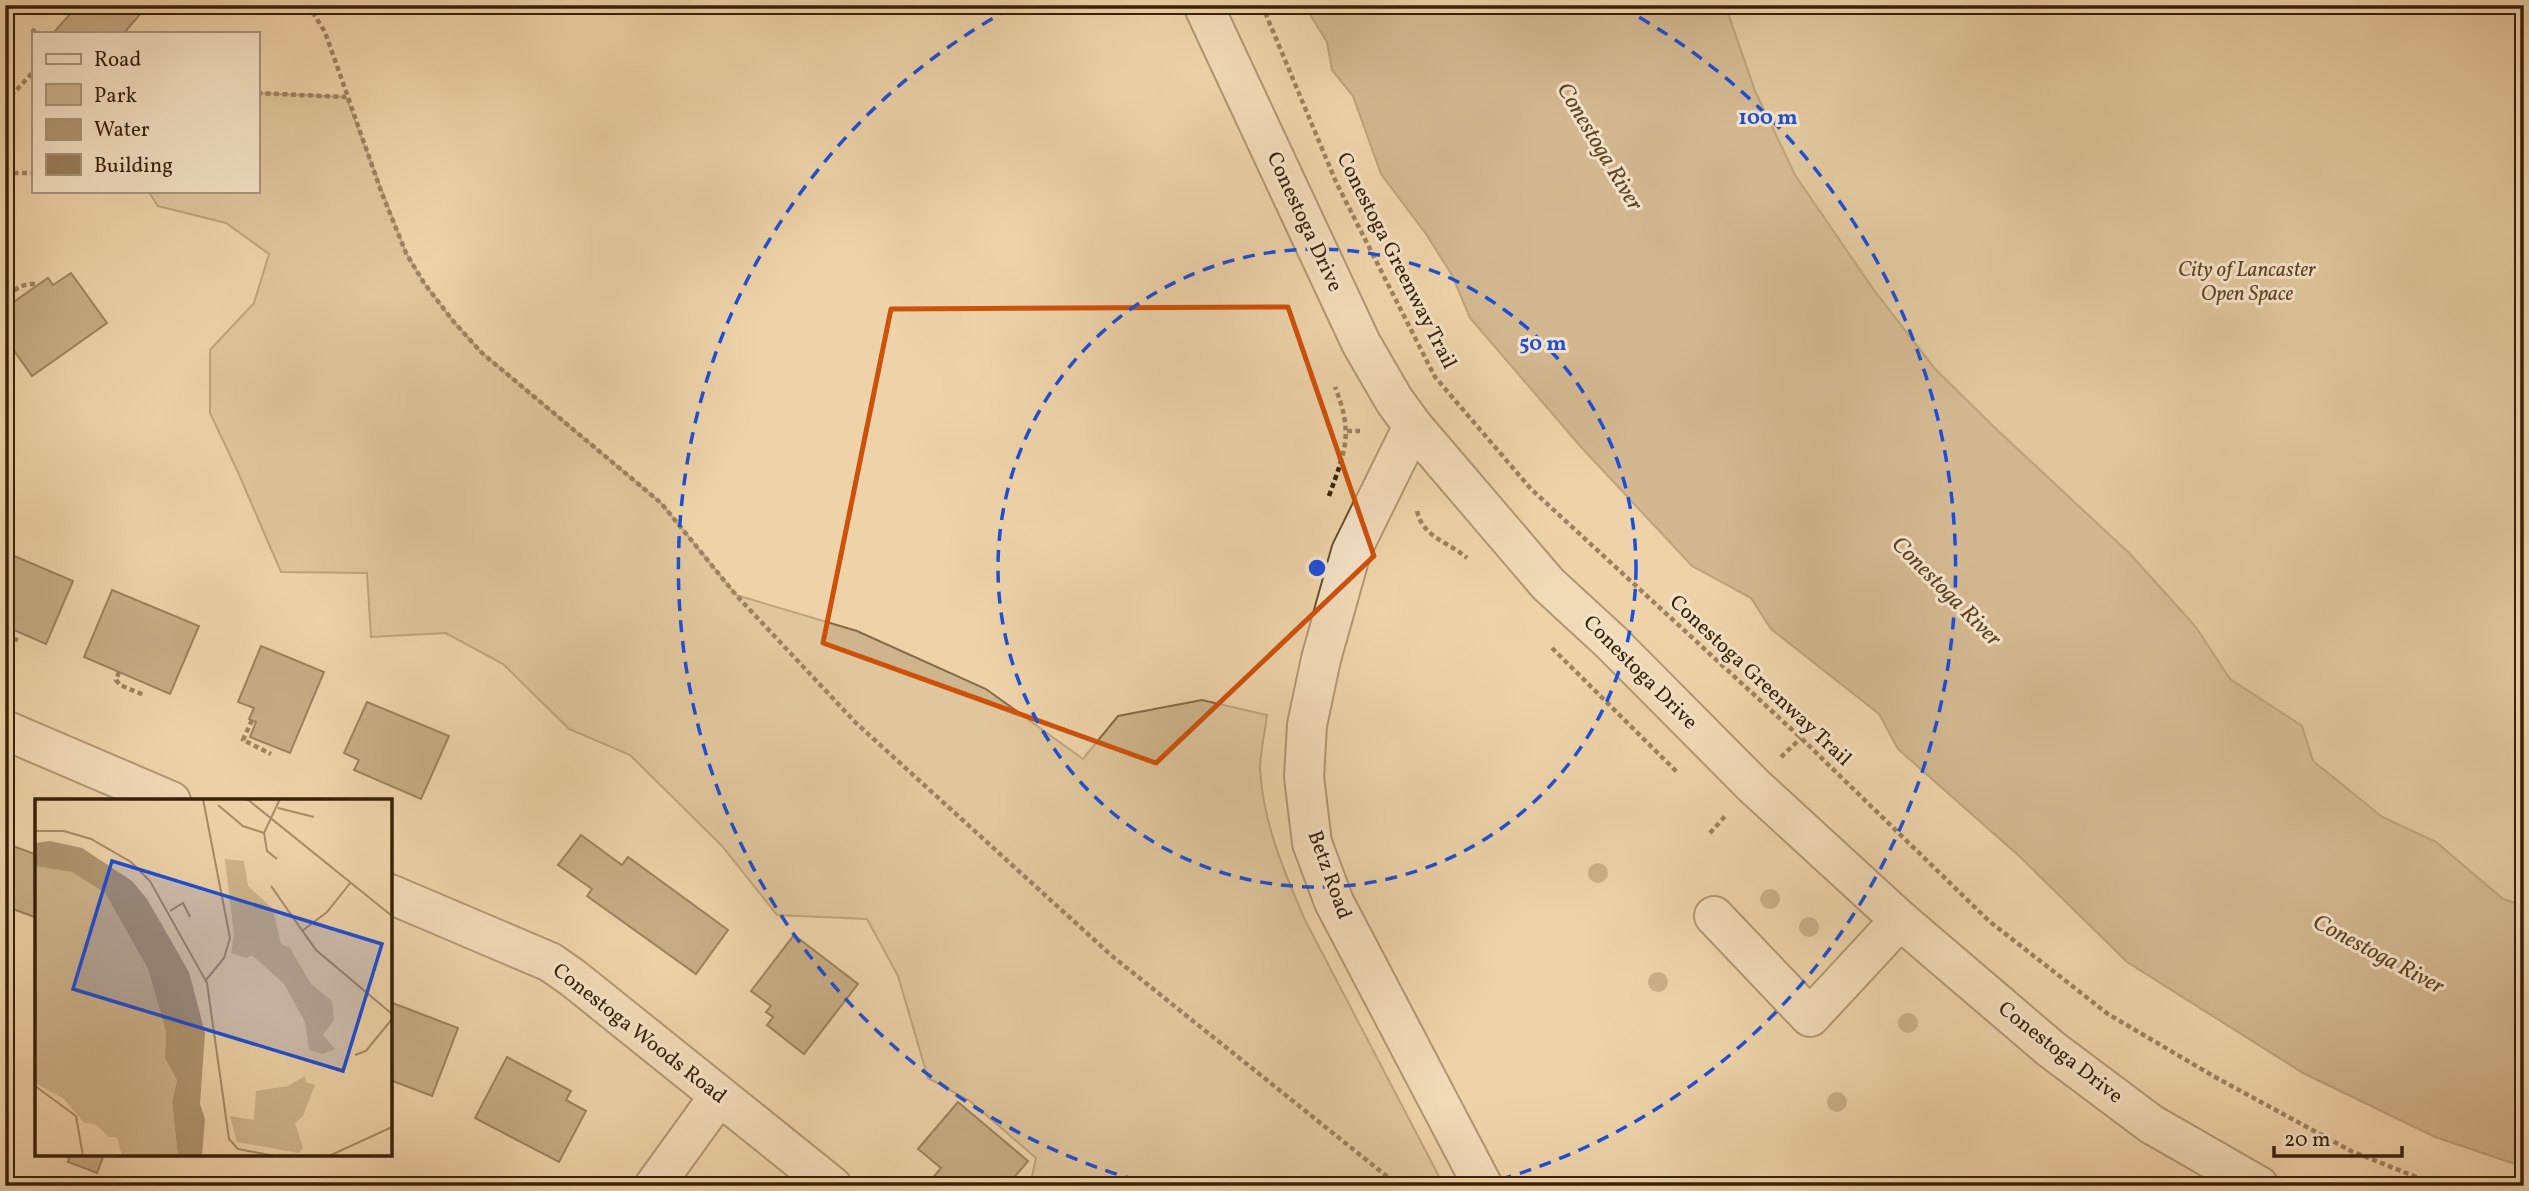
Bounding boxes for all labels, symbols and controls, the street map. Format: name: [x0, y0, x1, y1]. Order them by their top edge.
legend: [32, 32, 259, 192]
text: Road: [94, 46, 141, 75]
water label: Conestoga River: [1548, 77, 1650, 218]
text: Park: [94, 82, 137, 111]
text: 100 m: [1738, 104, 1798, 133]
text: Water: [94, 116, 150, 145]
street label: Conestoga Drive: [1259, 147, 1349, 297]
street label: Conestoga Greenway Trail: [1329, 148, 1463, 374]
text: Building: [94, 152, 173, 181]
park label: City of Lancaster Open Space: [2178, 256, 2316, 309]
text: 50 m: [1519, 330, 1567, 359]
water label: Conestoga River: [1884, 530, 2009, 655]
centre of rings: [1305, 556, 1329, 580]
street label: Conestoga Greenway Trail: [1663, 589, 1857, 773]
street label: Conestoga Drive: [1576, 609, 1704, 737]
inset map: [35, 799, 392, 1156]
street label: Betz Road: [1300, 827, 1358, 923]
water label: Conestoga River: [2307, 907, 2450, 1003]
street label: Conestoga Woods Road: [546, 957, 732, 1111]
street label: Conestoga Drive: [1991, 995, 2129, 1111]
scale bar: [2274, 1114, 2401, 1158]
text: 20 m: [2284, 1126, 2330, 1155]

